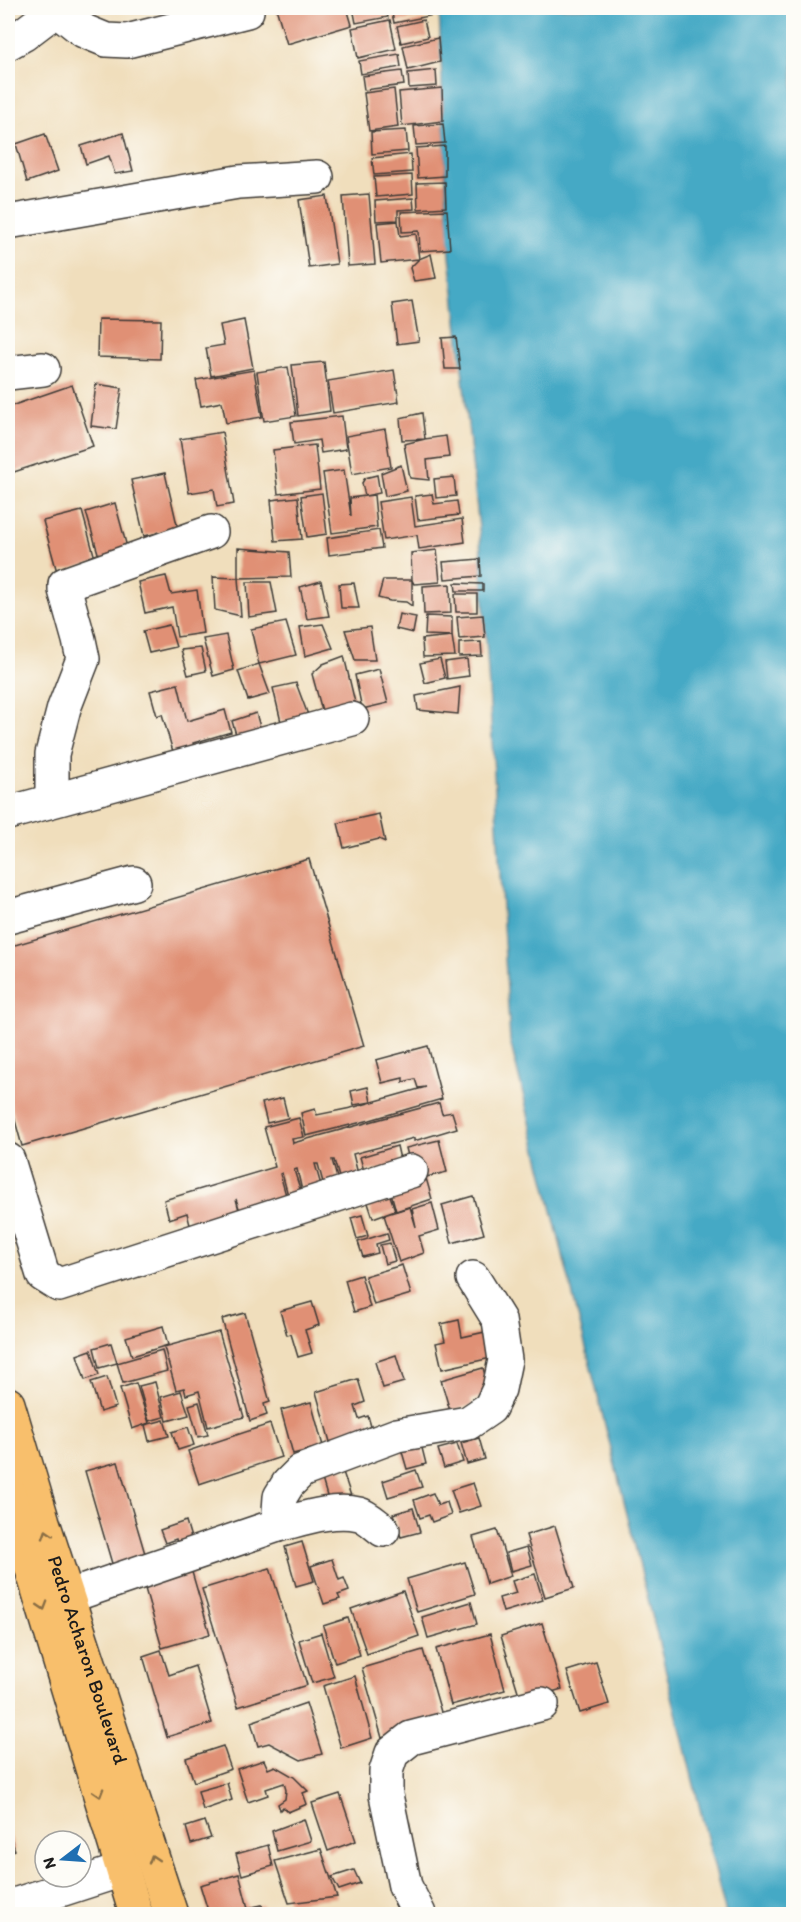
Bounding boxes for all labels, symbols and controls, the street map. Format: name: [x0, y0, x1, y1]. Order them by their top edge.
one-way arrow: [41, 1529, 54, 1540]
street label: Pedro Acharon Boulevard: [43, 1552, 133, 1767]
one-way arrow: [36, 1600, 48, 1611]
one-way arrow: [92, 1787, 104, 1798]
north arrow: [33, 1829, 93, 1889]
one-way arrow: [148, 1854, 160, 1865]
text: N: [38, 1855, 60, 1871]

